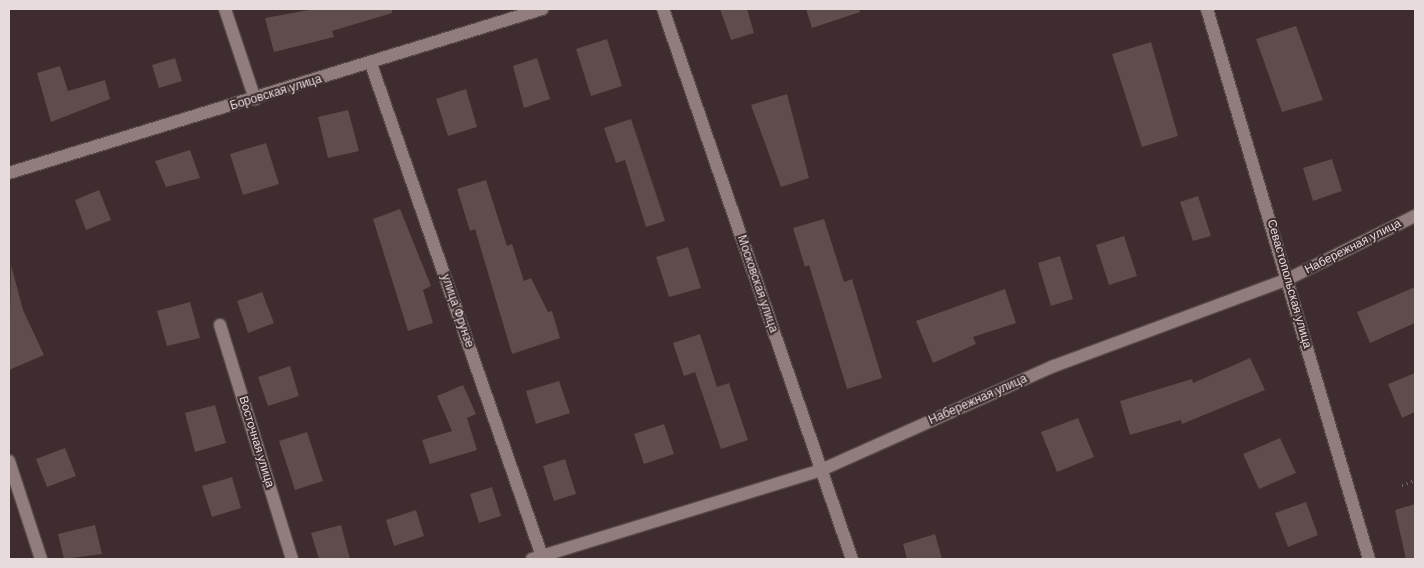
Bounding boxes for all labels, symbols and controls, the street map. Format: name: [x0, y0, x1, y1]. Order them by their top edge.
street label: Боровская улица: [228, 72, 324, 114]
street label: Набережная улица: [1302, 216, 1404, 278]
street label: Севастопольская улица: [1264, 218, 1314, 350]
street label: Московская улица: [734, 233, 780, 335]
street label: улица Фрунзе: [438, 272, 476, 350]
street label: Набережная улица: [927, 372, 1029, 428]
street label: Восточная улица: [235, 395, 277, 489]

